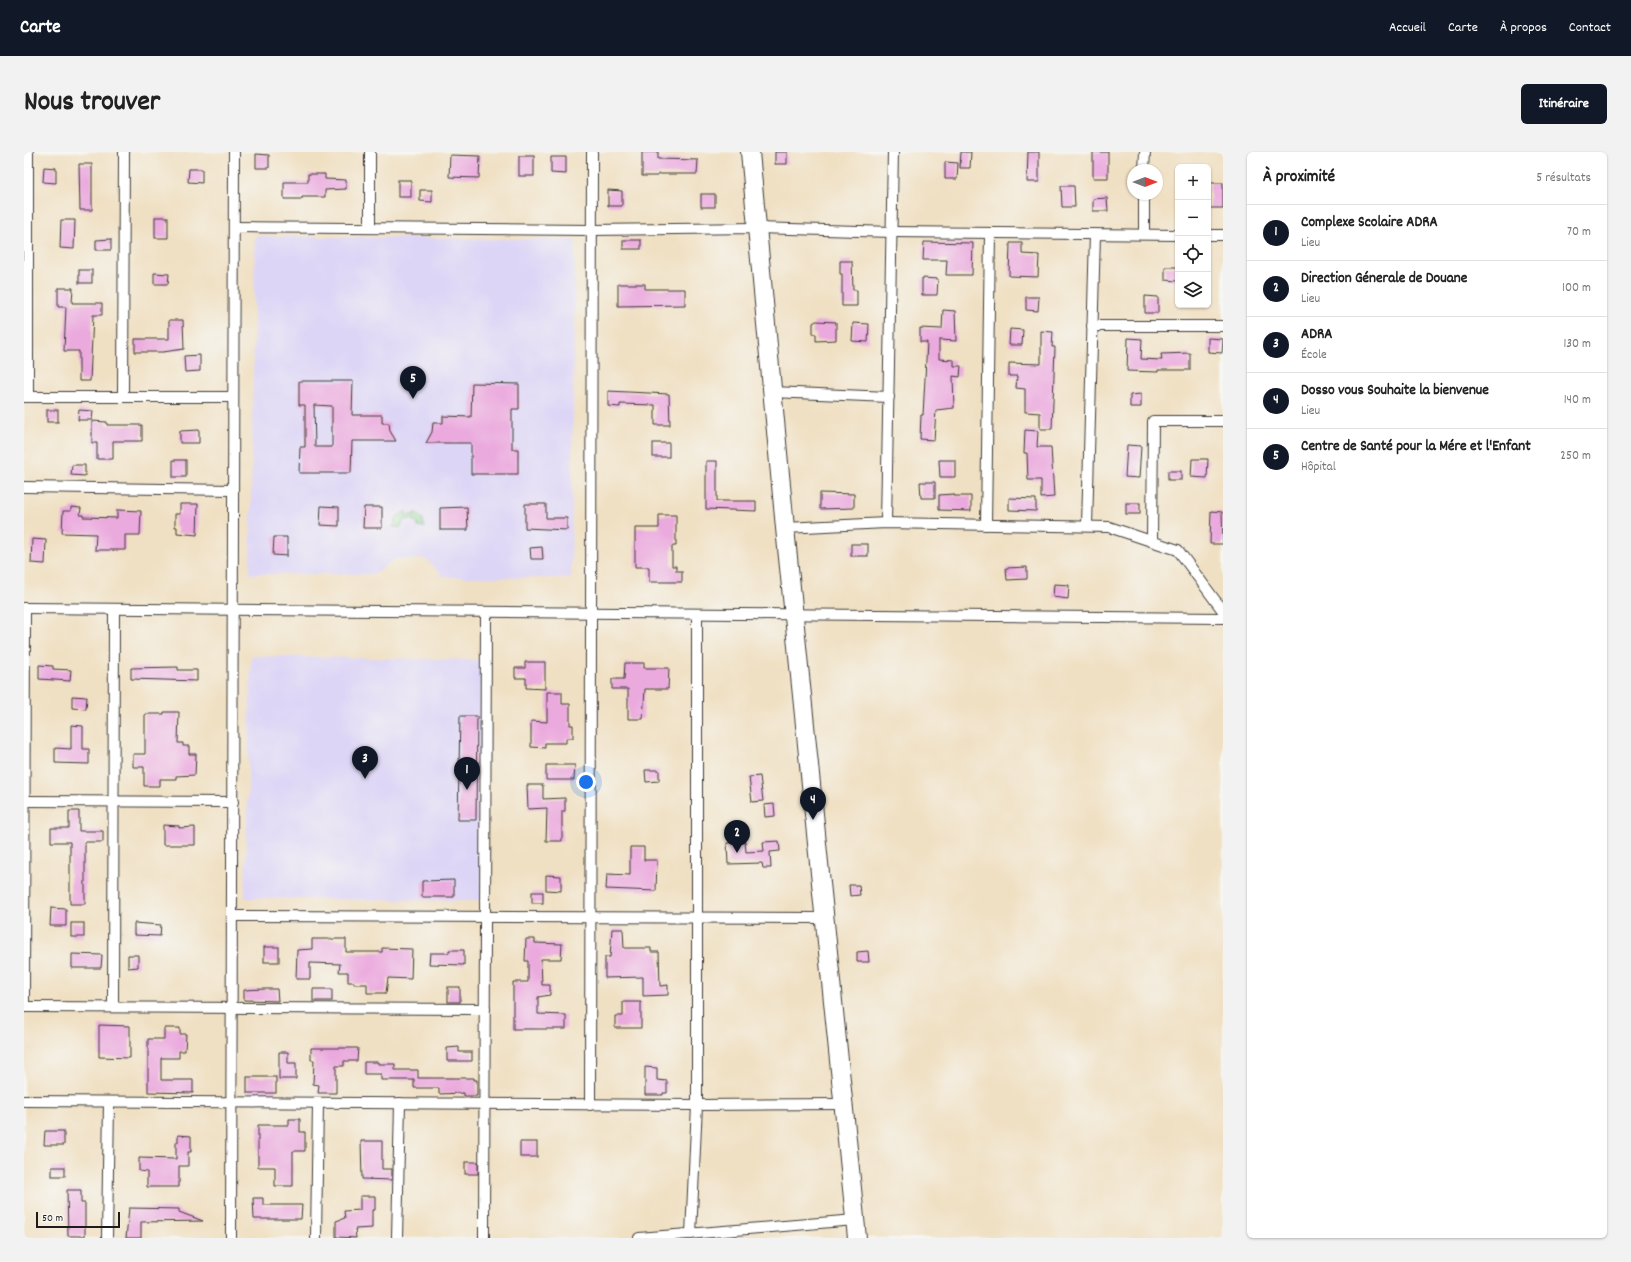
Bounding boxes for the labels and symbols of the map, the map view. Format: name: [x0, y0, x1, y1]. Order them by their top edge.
north arrow: [1127, 164, 1163, 200]
pin: 5: [400, 366, 426, 399]
pin: 3: [352, 746, 378, 779]
pin: 1: [454, 757, 480, 790]
your location: [576, 772, 596, 792]
pin: 4: [800, 787, 826, 820]
pin: 2: [724, 820, 750, 853]
scale bar: [36, 1210, 120, 1229]

